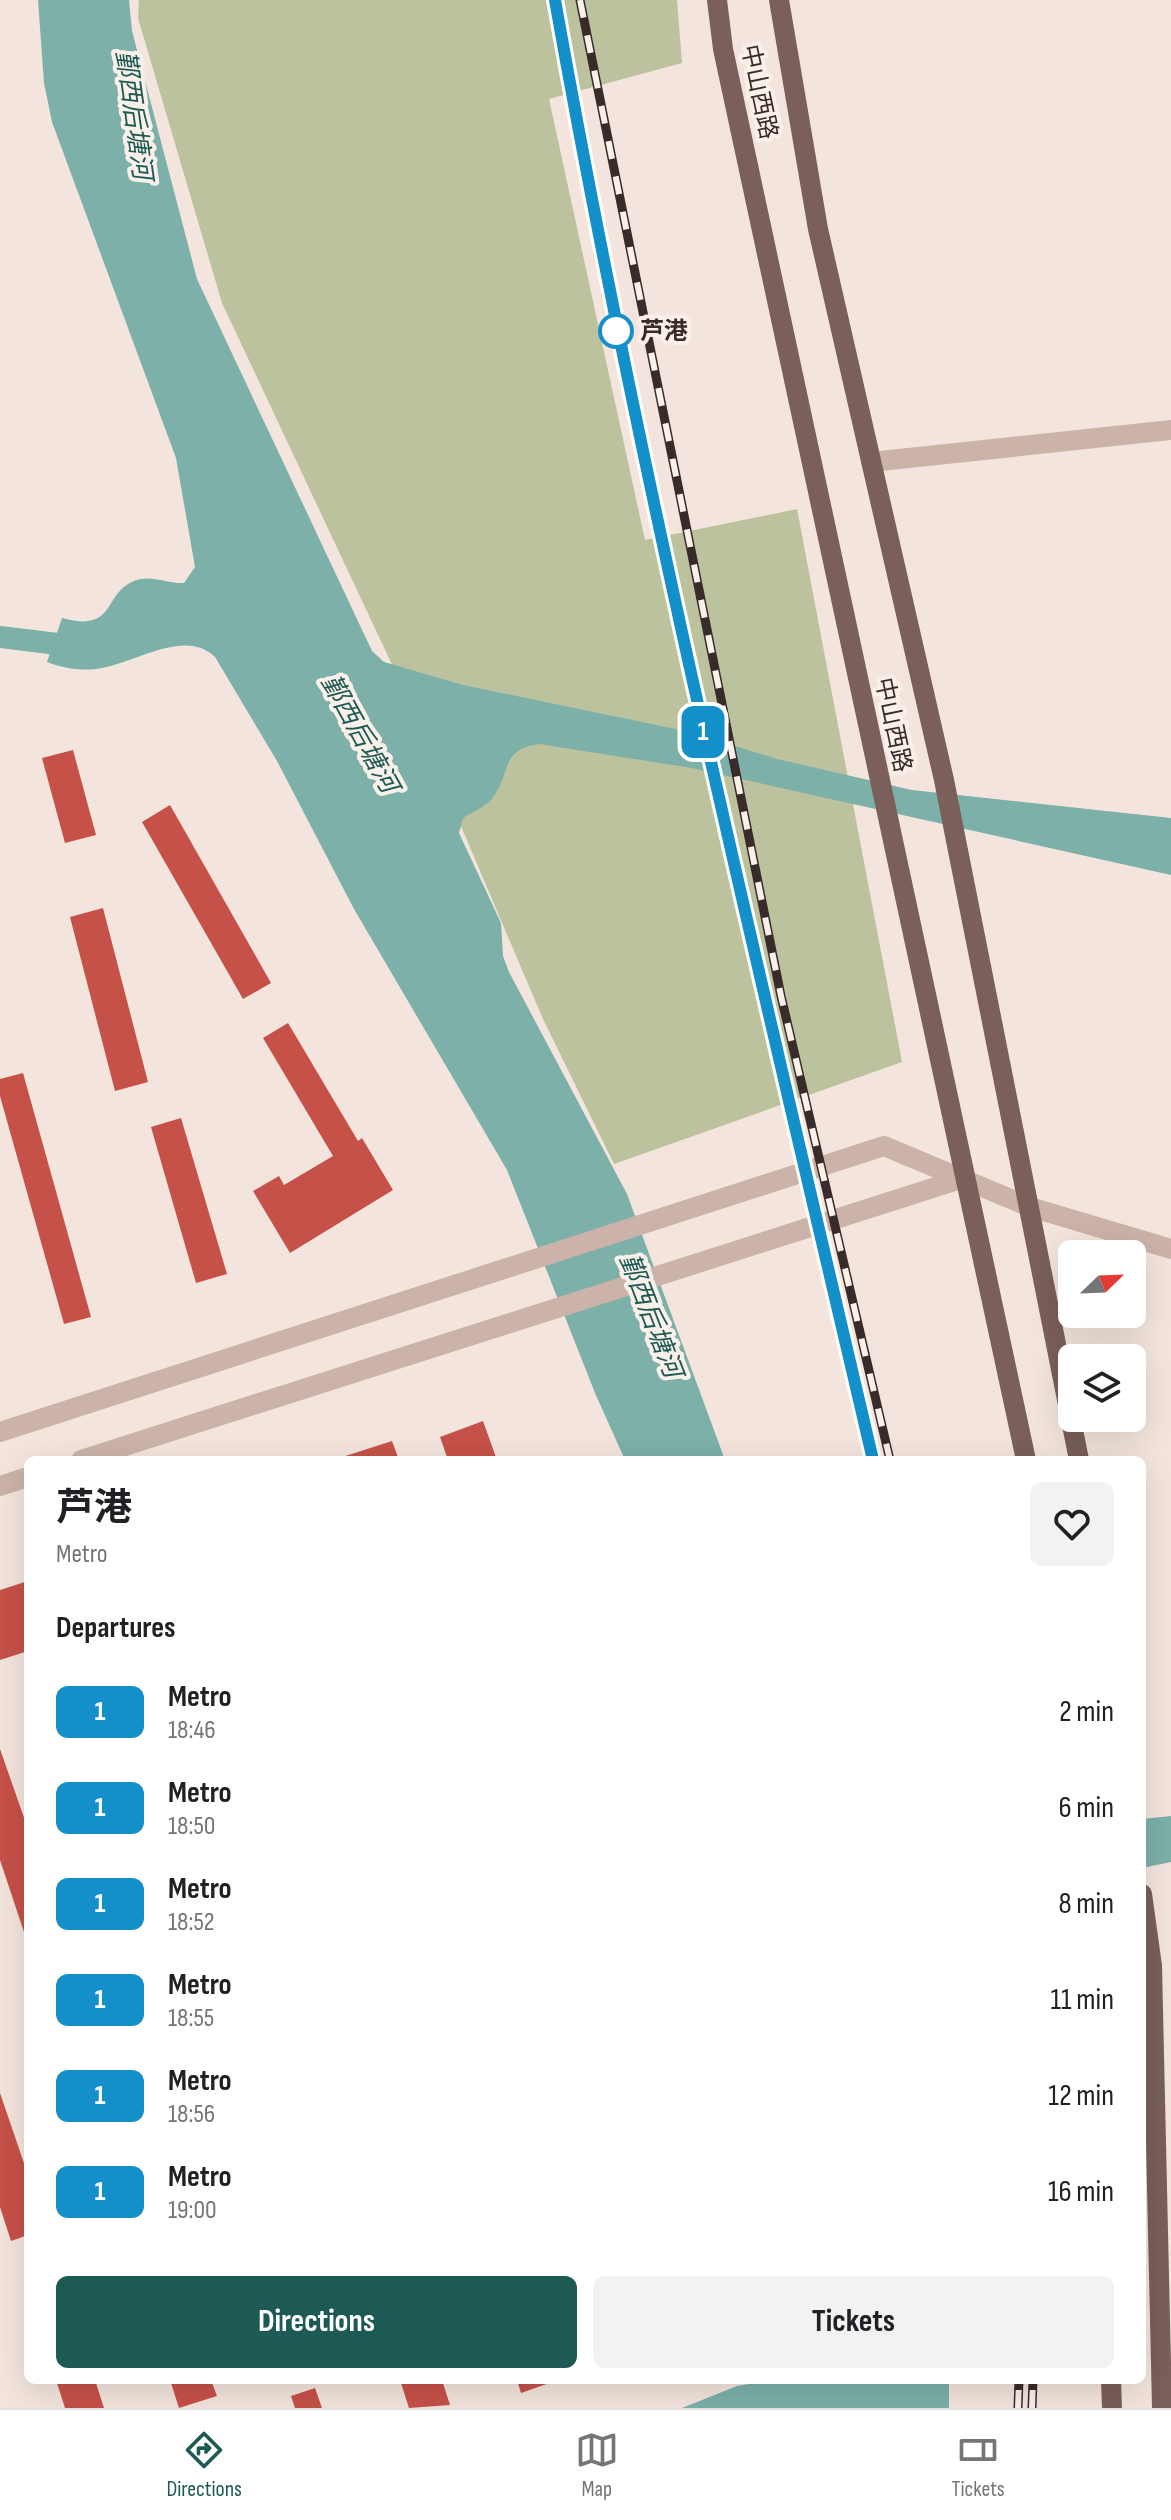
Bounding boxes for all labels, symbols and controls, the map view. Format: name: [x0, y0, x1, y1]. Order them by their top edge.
street label: 中山西路: [735, 42, 783, 142]
water label: 鄞西后塘河: [109, 48, 158, 186]
marker: 芦港: [599, 314, 633, 348]
place label: 芦港: [640, 317, 688, 346]
water label: 鄞西后塘河: [314, 670, 406, 803]
street label: 中山西路: [869, 675, 917, 775]
line badge: 1: [677, 706, 729, 758]
text: 1: [698, 715, 708, 748]
north arrow: [1058, 1240, 1146, 1328]
map controls: [1058, 1240, 1146, 1432]
water label: 鄞西后塘河: [612, 1250, 690, 1387]
button: layers: [1058, 1344, 1146, 1432]
button: heart: [1030, 1482, 1114, 1566]
text: 芦港: [56, 1486, 132, 1531]
text: Metro: [56, 1539, 108, 1570]
text: Departures: [56, 1610, 176, 1646]
text: Metro: [168, 1679, 232, 1715]
text: 2 min: [1059, 1694, 1114, 1730]
text: 1: [95, 1695, 105, 1728]
text: 18:46: [168, 1715, 216, 1746]
text: Metro: [168, 1775, 232, 1811]
text: 6 min: [1058, 1790, 1114, 1826]
text: 1: [95, 1791, 105, 1824]
text: 18:50: [168, 1811, 215, 1842]
text: Metro: [168, 1871, 232, 1907]
text: 8 min: [1058, 1886, 1114, 1922]
text: 1: [95, 1887, 105, 1920]
text: 18:52: [168, 1907, 215, 1938]
text: Metro: [168, 1967, 232, 2003]
text: 11 min: [1051, 1982, 1114, 2018]
text: 1: [95, 1983, 105, 2016]
text: 18:55: [168, 2003, 214, 2034]
text: Metro: [168, 2063, 232, 2099]
text: 12 min: [1048, 2078, 1114, 2114]
text: 1: [95, 2079, 105, 2112]
text: 18:56: [168, 2099, 215, 2130]
text: Metro: [168, 2159, 232, 2195]
text: 16 min: [1048, 2174, 1114, 2210]
text: 1: [95, 2175, 105, 2208]
text: 19:00: [168, 2195, 217, 2226]
button: Directions: [56, 2276, 577, 2368]
button: Tickets: [593, 2276, 1114, 2368]
tab: Directions: [166, 2428, 242, 2503]
tab: Map: [575, 2428, 619, 2503]
tab: Tickets: [952, 2428, 1005, 2503]

